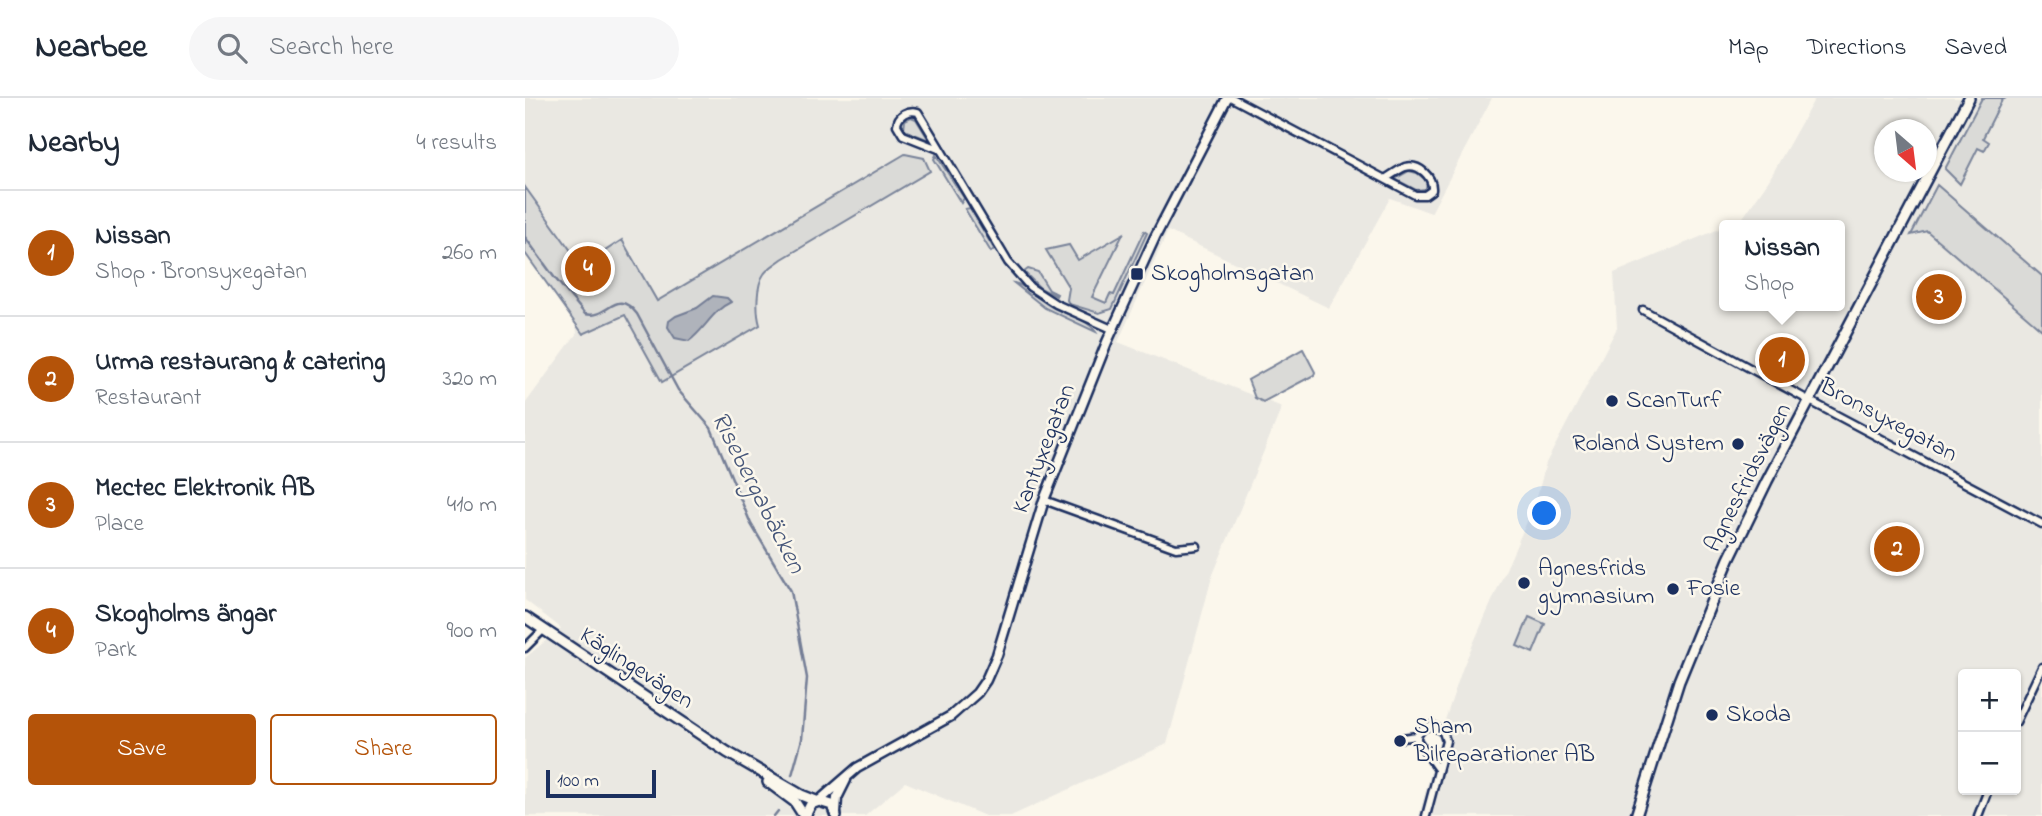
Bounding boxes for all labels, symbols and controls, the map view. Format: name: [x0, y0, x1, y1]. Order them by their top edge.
search box: [189, 17, 679, 80]
text: Nearbee: [35, 24, 147, 72]
icon: search: [213, 29, 251, 67]
text: Search here: [269, 29, 394, 67]
text: Map: [1728, 31, 1769, 66]
text: Directions: [1807, 31, 1906, 66]
text: Saved: [1944, 31, 2007, 66]
north arrow: [1874, 119, 1937, 182]
text: Nearby: [28, 122, 120, 166]
text: 4 results: [416, 127, 497, 160]
text: Nissan: [95, 218, 171, 256]
popup: [1719, 220, 1845, 311]
text: Nissan: [1744, 230, 1820, 268]
text: 1: [47, 237, 55, 270]
text: 260 m: [442, 237, 497, 270]
pin: 4: [565, 243, 611, 295]
text: Shop · Bronsyxegatan: [95, 256, 307, 289]
place label: Skogholmsgatan: [1151, 257, 1314, 292]
marker: Skogholmsgatan: [1129, 266, 1145, 282]
text: Shop: [1744, 268, 1794, 301]
pin: 3: [1916, 271, 1962, 323]
pin: 1: [1759, 334, 1805, 386]
text: Urma restaurang & catering: [95, 344, 385, 382]
text: 2: [45, 363, 57, 396]
text: 320 m: [443, 363, 497, 396]
street label: Bronsyxegatan: [1812, 369, 1963, 473]
street label: Kantyxegatan: [1004, 379, 1087, 519]
text: Restaurant: [95, 382, 202, 415]
place label: ScanTurf: [1626, 384, 1722, 419]
marker: ScanTurf: [1604, 393, 1620, 409]
street label: Agnesfridsvägen: [1696, 397, 1802, 559]
water label: Risebergabäcken: [700, 405, 815, 582]
place label: Roland System: [1572, 427, 1724, 463]
marker: Roland System: [1730, 436, 1746, 452]
text: Mectec Elektronik AB: [95, 470, 315, 508]
text: 3: [46, 489, 56, 522]
text: 410 m: [447, 489, 497, 522]
your location: [1527, 496, 1561, 530]
text: Place: [95, 508, 144, 541]
pin: 2: [1874, 523, 1920, 575]
place label: Agnesfrids gymnasium: [1537, 552, 1654, 616]
place label: Fosie: [1686, 572, 1740, 607]
marker: Agnesfrids gymnasium: [1516, 575, 1532, 591]
marker: Fosie: [1665, 581, 1681, 597]
text: Skogholms ängar: [95, 596, 276, 634]
text: 4: [46, 615, 56, 648]
text: 900 m: [447, 615, 497, 648]
street label: Käglingevägen: [572, 619, 700, 719]
text: Park: [95, 634, 137, 667]
map controls: [1958, 669, 2021, 795]
button: +: [1958, 669, 2021, 732]
place label: Skoda: [1726, 698, 1791, 733]
marker: Skoda: [1704, 707, 1720, 723]
place label: Sham Bilreparationer AB: [1413, 710, 1595, 773]
button: Save: [28, 714, 256, 785]
button: Share: [270, 714, 497, 785]
button: −: [1958, 732, 2021, 795]
marker: Sham Bilreparationer AB: [1392, 733, 1408, 749]
scale bar: [546, 767, 656, 799]
text: 100 m: [557, 768, 599, 795]

